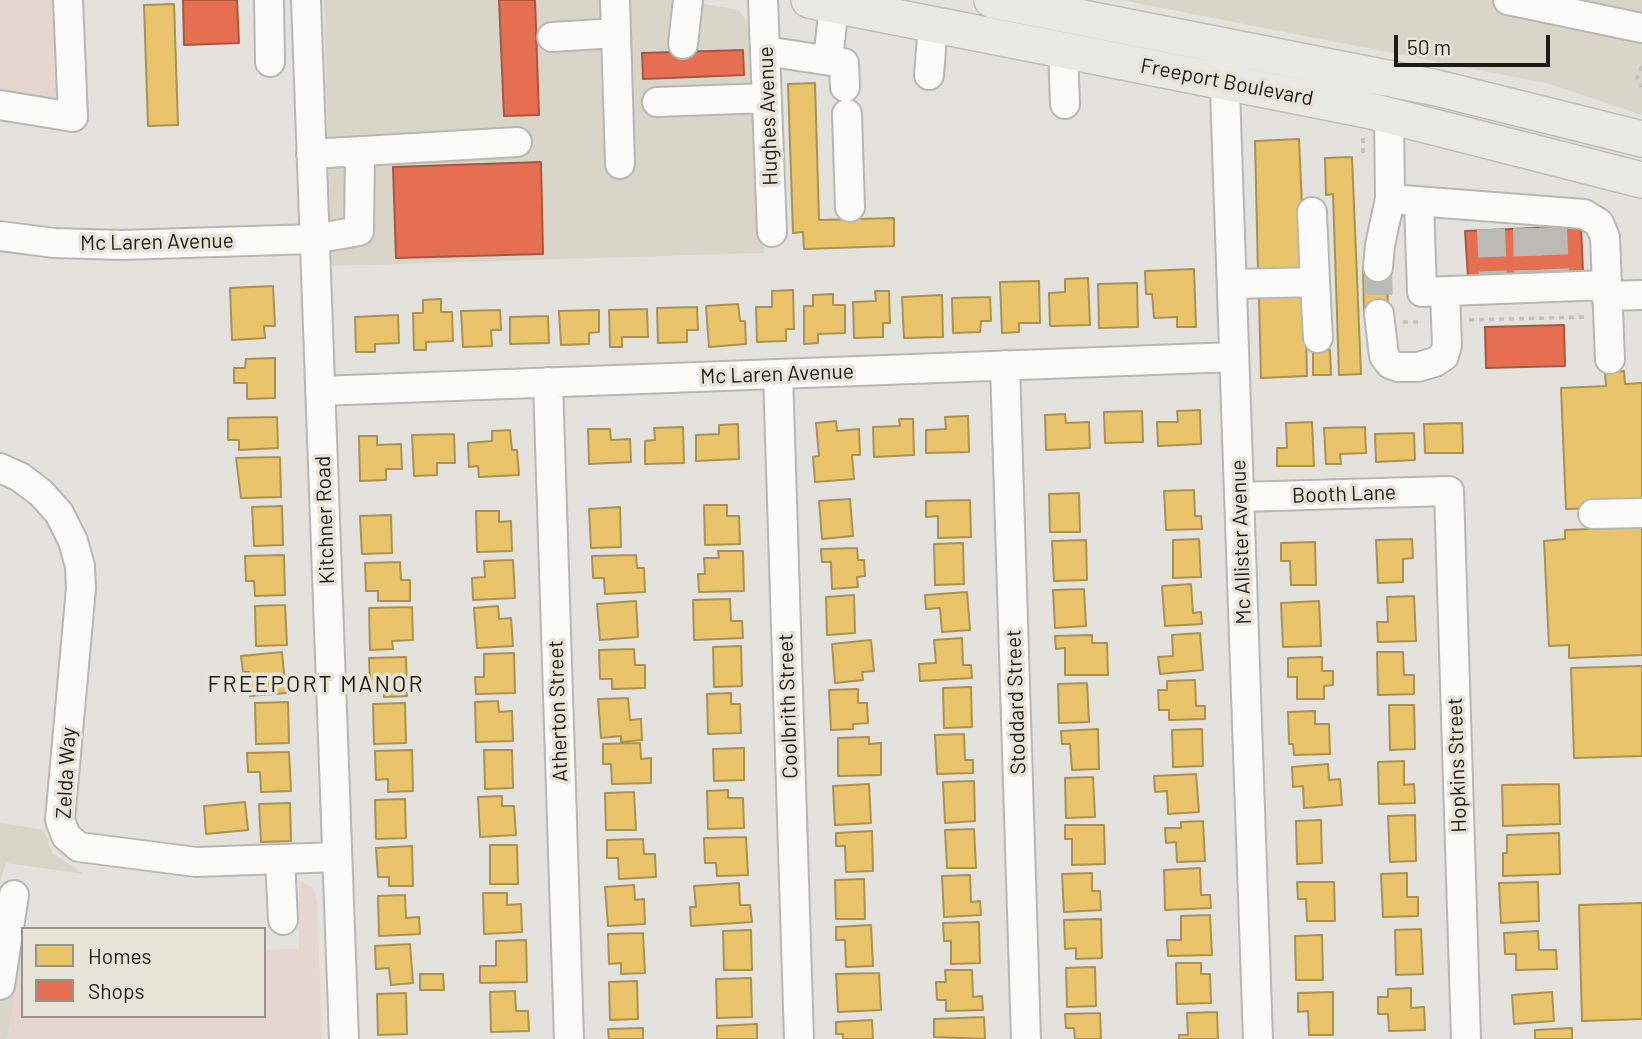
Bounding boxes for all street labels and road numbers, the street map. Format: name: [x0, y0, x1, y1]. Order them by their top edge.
street label: Hughes Avenue: [753, 46, 783, 186]
street label: Freeport Boulevard: [1139, 53, 1315, 111]
street label: Mc Laren Avenue: [80, 228, 234, 256]
street label: Mc Laren Avenue: [700, 359, 854, 389]
street label: Kitchner Road: [310, 455, 340, 585]
street label: Mc Allister Avenue: [1226, 459, 1256, 625]
street label: Booth Lane: [1292, 480, 1396, 508]
street label: Stoddard Street: [1001, 629, 1031, 775]
street label: Coolbrith Street: [773, 633, 803, 779]
street label: Atherton Street: [543, 640, 573, 782]
street label: Hopkins Street: [1442, 697, 1472, 833]
street label: Zelda Way: [51, 727, 81, 819]

